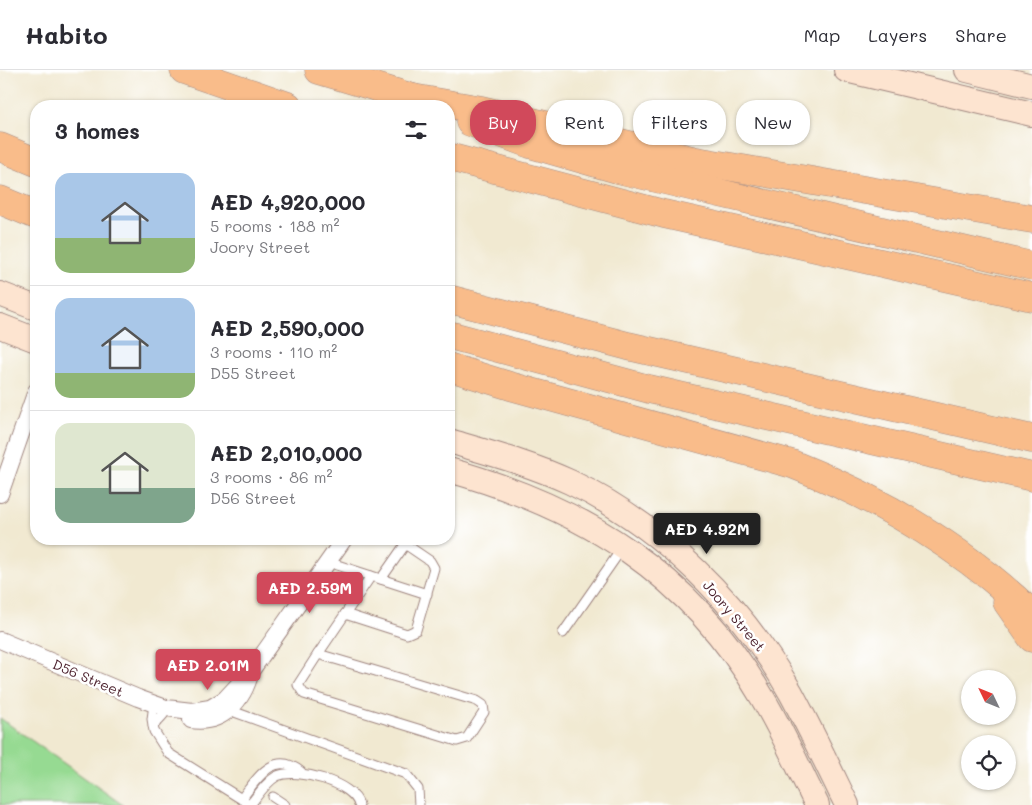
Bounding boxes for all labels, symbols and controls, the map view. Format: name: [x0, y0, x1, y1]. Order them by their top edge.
text: Habito: [25, 19, 108, 50]
text: Map: [804, 23, 840, 47]
text: Layers: [868, 23, 927, 47]
text: Share: [955, 23, 1007, 47]
chip: Buy: [470, 100, 536, 145]
chip: Rent: [546, 100, 623, 145]
chip: Filters: [633, 100, 726, 145]
chip: New: [736, 100, 810, 145]
icon: filters: [402, 116, 430, 144]
text: 3 homes: [55, 117, 140, 144]
text: AED 4,920,000: [210, 188, 365, 215]
icon: home: [95, 193, 155, 253]
text: 5 rooms · 188 m²: [210, 215, 340, 236]
text: Joory Street: [210, 236, 310, 257]
text: AED 2,590,000: [210, 314, 364, 341]
icon: home: [95, 318, 155, 378]
text: 3 rooms · 110 m²: [210, 341, 337, 362]
text: D55 Street: [210, 362, 296, 383]
text: AED 2,010,000: [210, 439, 362, 466]
icon: home: [95, 443, 155, 503]
text: 3 rooms · 86 m²: [210, 466, 333, 487]
text: D56 Street: [210, 487, 296, 508]
pin: AED 4.92M: [650, 512, 764, 555]
text: AED 4.92M: [664, 518, 750, 539]
pin: AED 2.59M: [253, 572, 367, 614]
street label: Joory Street: [699, 576, 770, 655]
text: AED 2.59M: [268, 577, 352, 598]
pin: AED 2.01M: [151, 648, 265, 691]
street label: D56 Street: [50, 654, 127, 701]
text: AED 2.01M: [167, 654, 249, 675]
north arrow: [961, 670, 1016, 725]
map controls: [961, 670, 1016, 790]
button: locate: [961, 735, 1016, 790]

